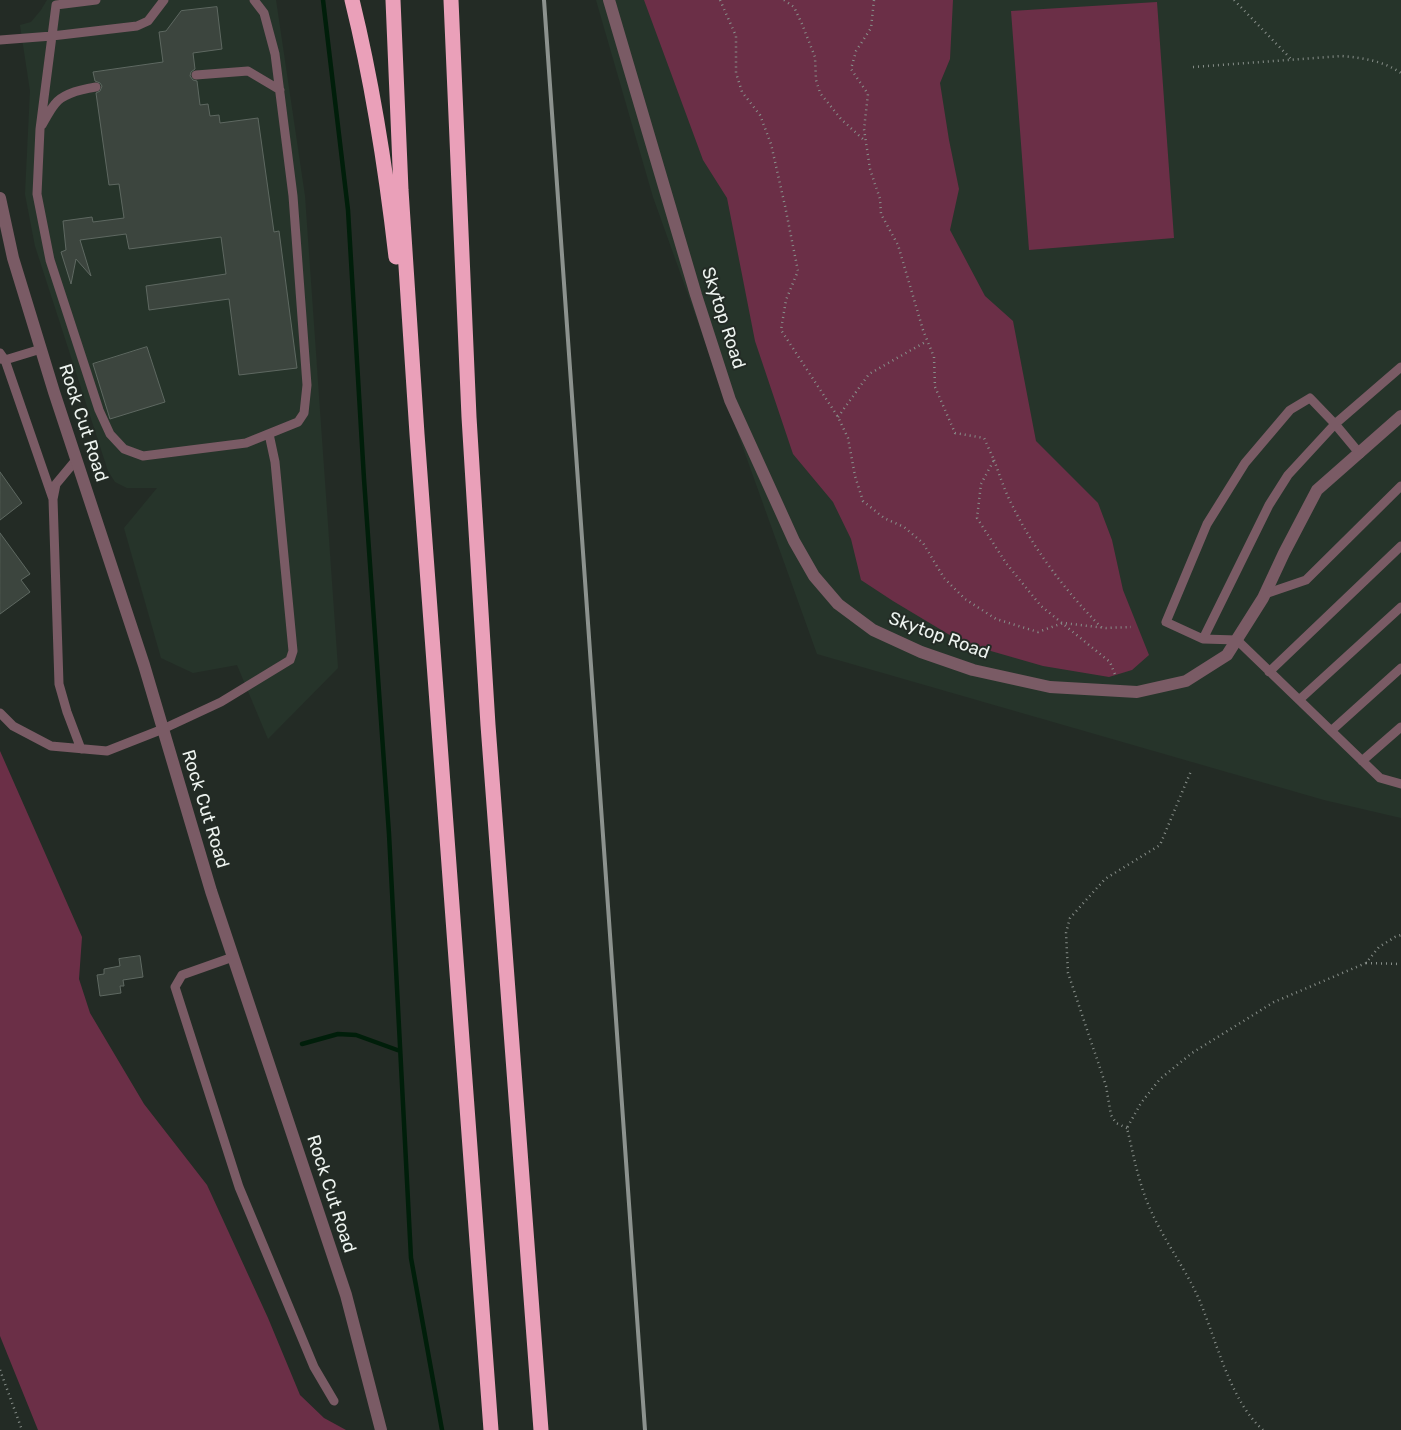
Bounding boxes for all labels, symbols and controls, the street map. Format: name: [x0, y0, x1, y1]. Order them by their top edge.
street label: Skytop Road: [696, 264, 750, 372]
street label: Rock Cut Road: [54, 361, 112, 485]
street label: Skytop Road: [886, 608, 992, 664]
street label: Rock Cut Road: [177, 747, 233, 871]
street label: Rock Cut Road: [302, 1132, 360, 1256]

